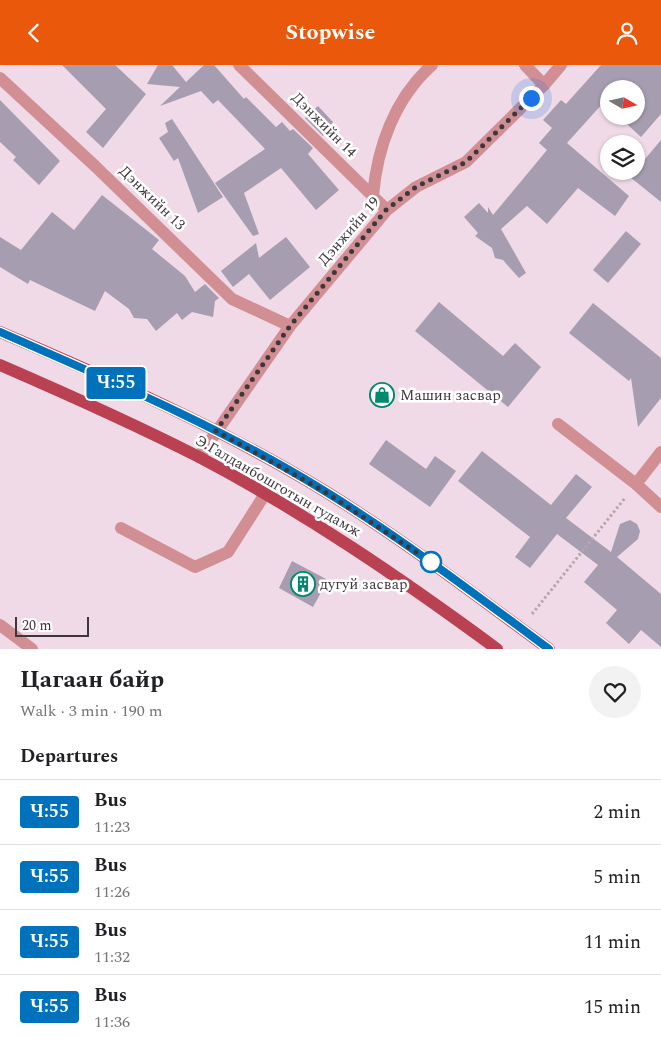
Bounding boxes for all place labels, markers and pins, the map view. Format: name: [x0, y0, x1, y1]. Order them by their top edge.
shop icon: Машин засвар: [369, 382, 395, 408]
place label: Машин засвар: [400, 384, 501, 407]
unlabelled marker: [420, 551, 442, 573]
building icon: дугуй засвар: [290, 571, 316, 597]
place label: дугуй засвар: [320, 573, 407, 596]

